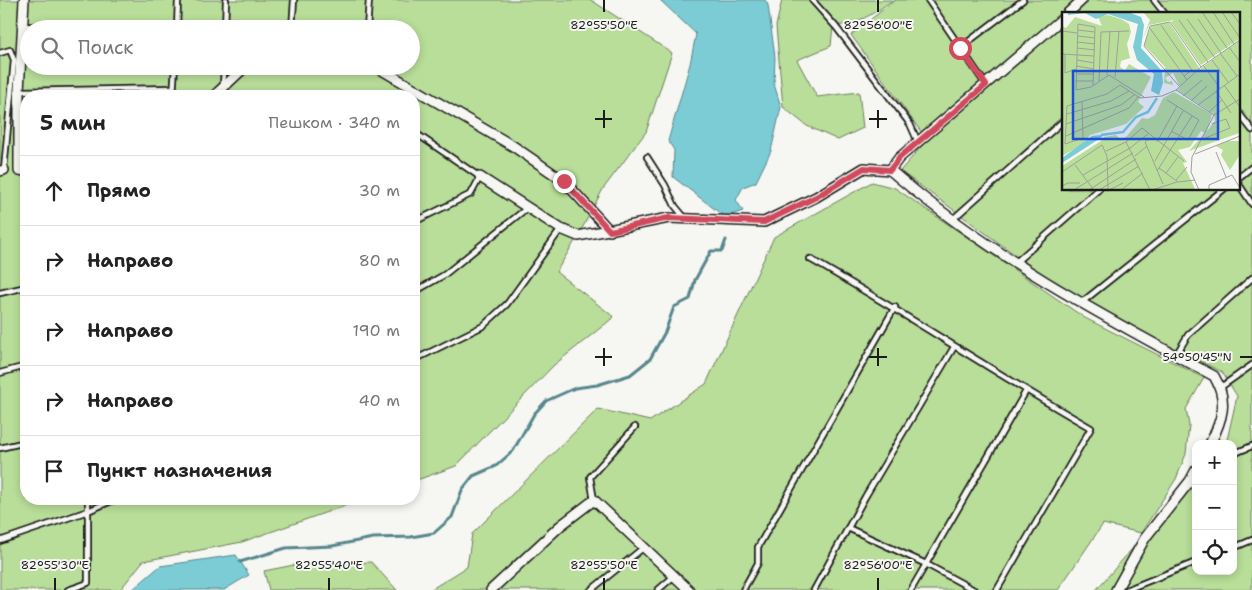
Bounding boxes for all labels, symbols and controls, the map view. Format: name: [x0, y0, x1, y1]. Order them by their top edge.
inset map: [1062, 12, 1240, 190]
text: 82°55'50"E: [570, 17, 638, 33]
text: 82°56'00"E: [844, 17, 912, 33]
search box: [20, 20, 420, 75]
icon: search: [38, 34, 66, 62]
text: Поиск: [78, 35, 133, 60]
route start: [949, 37, 972, 60]
text: 5 мин: [40, 109, 106, 137]
text: Пешком · 340 m: [269, 112, 400, 133]
route end: [553, 170, 576, 193]
icon: ahead: [40, 177, 68, 205]
text: Прямо: [87, 178, 151, 203]
text: 30 m: [359, 180, 400, 201]
icon: right: [40, 247, 68, 275]
text: Направо: [87, 248, 173, 273]
text: 80 m: [359, 250, 400, 271]
icon: right: [40, 317, 68, 345]
text: Направо: [87, 318, 173, 343]
text: 190 m: [353, 320, 400, 341]
text: 54°50'45"N: [1162, 349, 1232, 365]
icon: right: [40, 387, 68, 415]
text: Направо: [87, 388, 173, 413]
text: 40 m: [358, 390, 400, 411]
map controls: [1192, 440, 1237, 575]
button: +: [1192, 440, 1237, 485]
icon: arrive: [40, 457, 68, 485]
text: Пункт назначения: [87, 458, 272, 483]
button: −: [1192, 485, 1237, 530]
button: locate: [1192, 530, 1237, 575]
text: 82°55'30"E: [21, 557, 89, 573]
text: 82°55'40"E: [295, 557, 363, 573]
text: 82°55'50"E: [570, 557, 638, 573]
text: 82°56'00"E: [844, 557, 912, 573]

